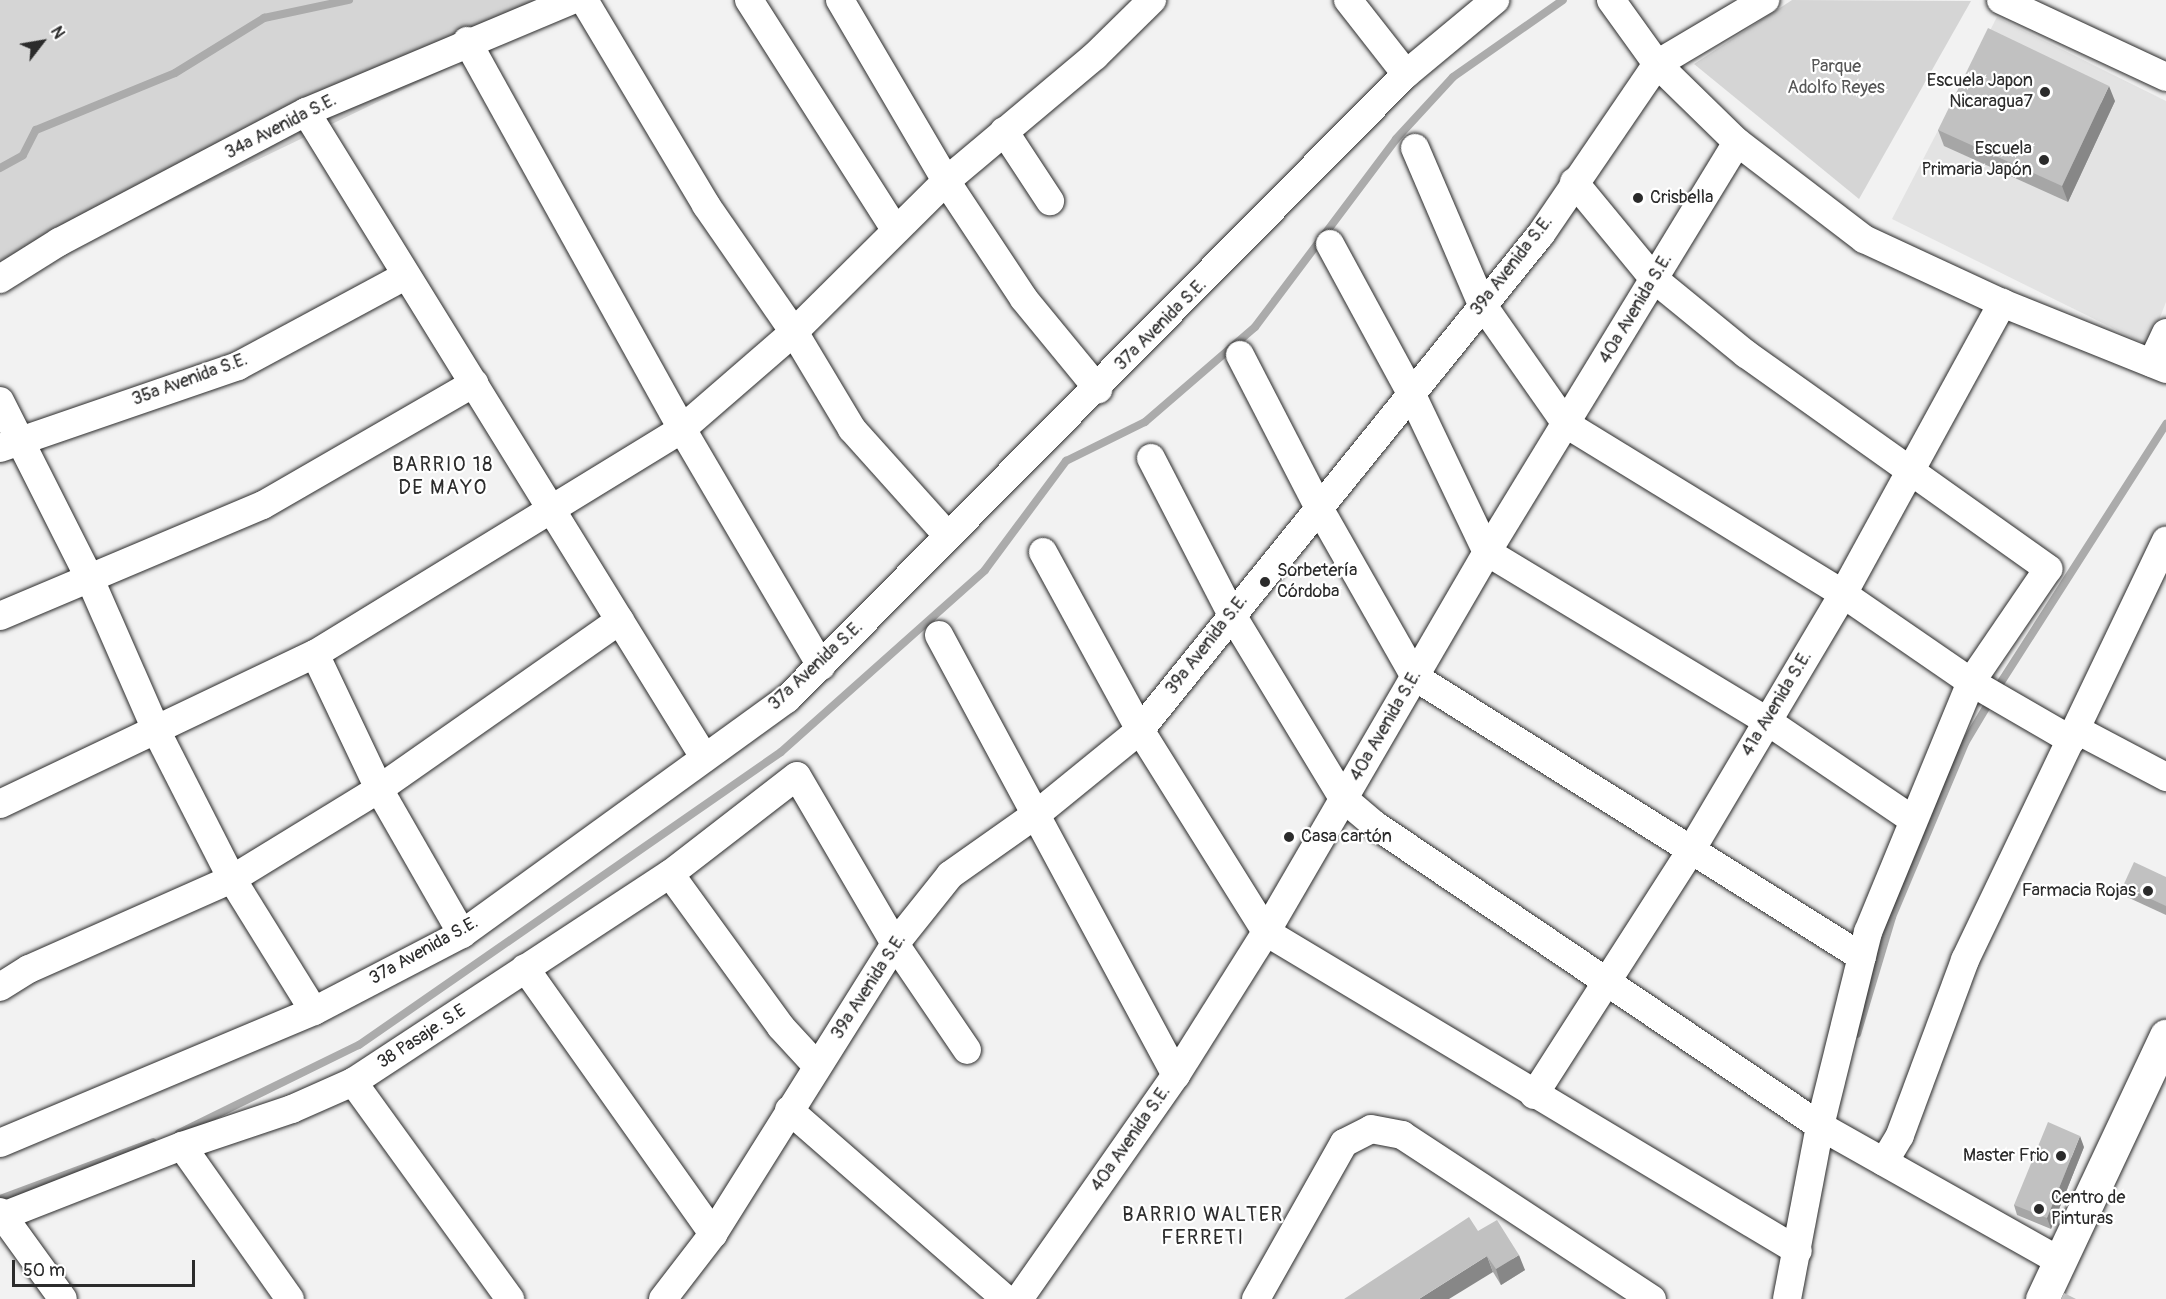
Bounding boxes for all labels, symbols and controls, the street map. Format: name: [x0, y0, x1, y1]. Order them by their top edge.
north arrow: [12, 12, 72, 72]
text: N: [46, 23, 69, 43]
park label: Parque Adolfo Reyes: [1787, 57, 1885, 100]
place label: Escuela Japon Nicaragua7: [1927, 71, 2033, 113]
marker: Escuela Japon Nicaragua7: [2038, 85, 2052, 99]
street label: 34a Avenida S.E.: [222, 90, 340, 164]
place label: Escuela Primaria Japón: [1921, 139, 2032, 182]
marker: Escuela Primaria Japón: [2037, 153, 2051, 167]
place label: Crisbella: [1650, 187, 1713, 209]
marker: Crisbella: [1631, 191, 1645, 205]
street label: 39a Avenida S.E.: [1466, 212, 1558, 320]
street label: 40a Avenida S.E.: [1595, 250, 1677, 368]
street label: 37a Avenida S.E.: [1110, 274, 1212, 376]
street label: 35a Avenida S.E.: [129, 349, 251, 411]
district label: BARRIO 18 DE MAYO: [392, 453, 494, 500]
place label: Sorbetería Córdoba: [1277, 561, 1357, 604]
marker: Sorbetería Córdoba: [1258, 575, 1272, 589]
street label: 39a Avenida S.E.: [1161, 591, 1253, 699]
street label: 37a Avenida S.E.: [764, 617, 868, 715]
street label: 41a Avenida S.E.: [1737, 647, 1817, 761]
street label: 40a Avenida S.E.: [1346, 667, 1426, 785]
place label: Casa cartón: [1301, 826, 1392, 848]
marker: Casa cartón: [1282, 830, 1296, 844]
place label: Farmacia Rojas: [2022, 880, 2136, 902]
marker: Farmacia Rojas: [2141, 884, 2155, 898]
street label: 37a Avenida S.E.: [366, 912, 482, 990]
street label: 39a Avenida S.E.: [827, 930, 911, 1044]
street label: 38 Pasaje. S.E: [373, 1000, 471, 1074]
street label: 40a Avenida S.E.: [1086, 1082, 1176, 1196]
place label: Master Frio: [1963, 1145, 2049, 1167]
marker: Master Frio: [2054, 1149, 2068, 1163]
place label: Centro de Pinturas: [2051, 1188, 2125, 1230]
marker: Centro de Pinturas: [2032, 1202, 2046, 1216]
district label: BARRIO WALTER FERRETI: [1122, 1203, 1284, 1250]
scale bar: [15, 1248, 198, 1286]
text: 50 m: [23, 1259, 65, 1282]

